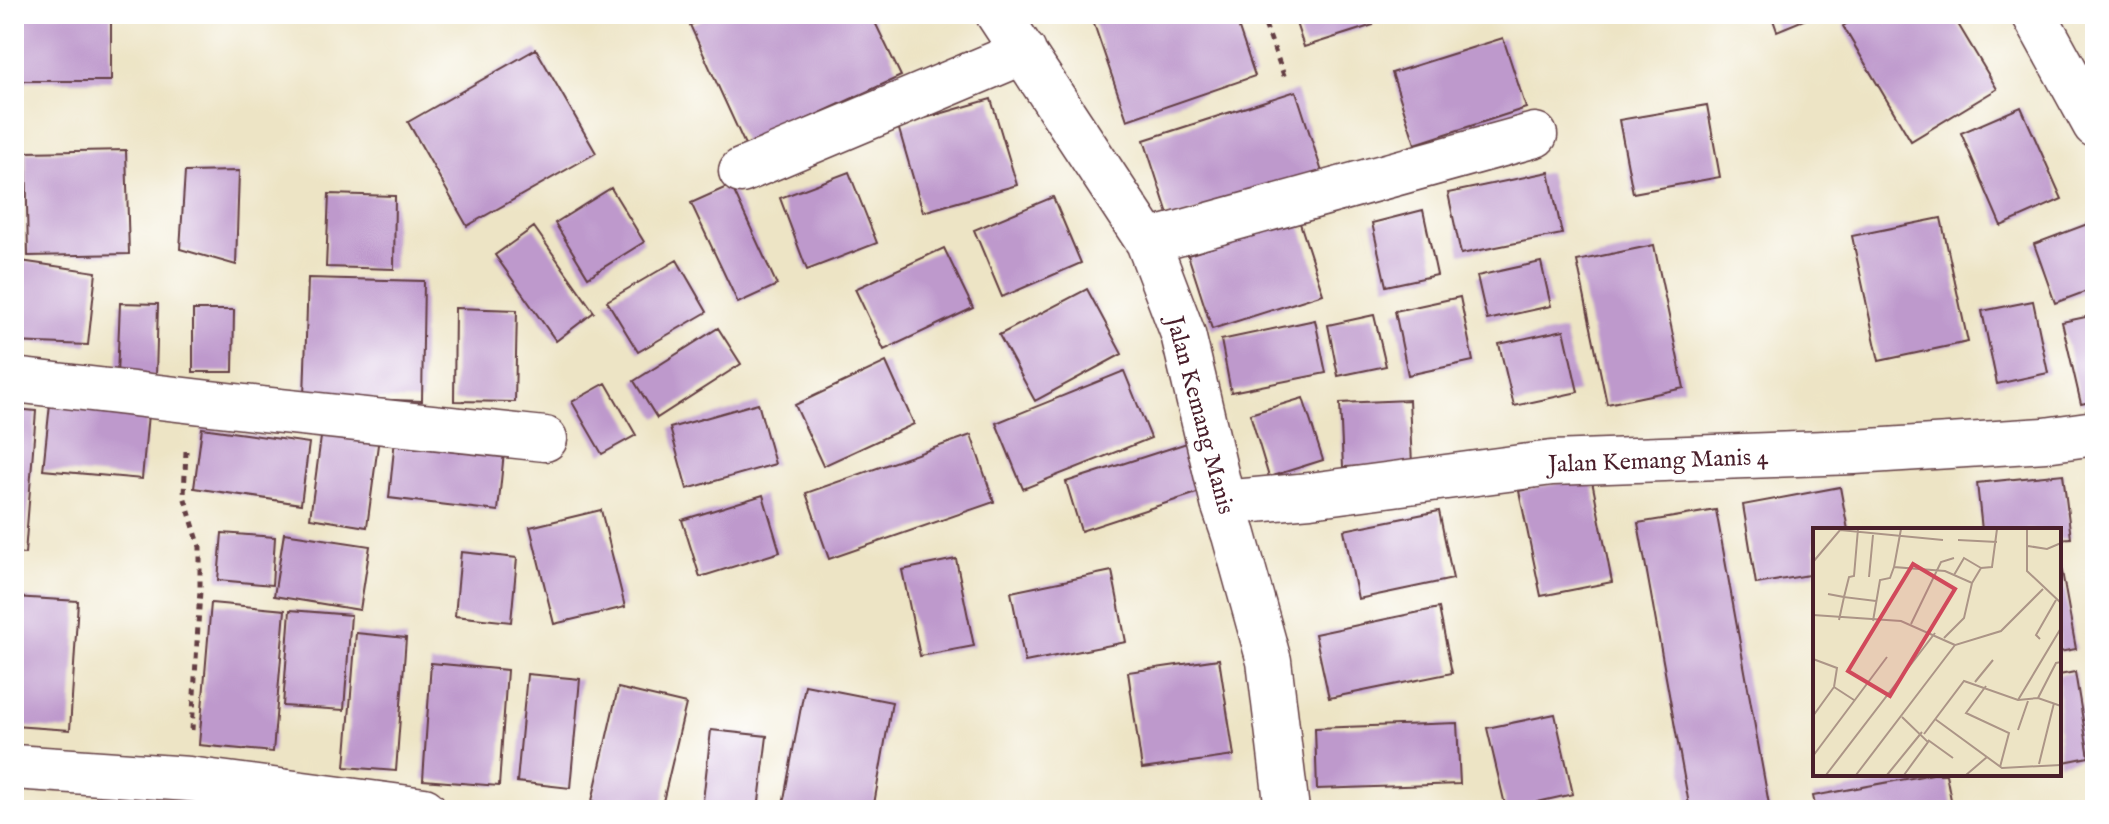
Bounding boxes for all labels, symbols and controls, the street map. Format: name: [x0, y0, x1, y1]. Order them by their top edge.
street label: Jalan Kemang Manis: [1157, 310, 1241, 518]
street label: Jalan Kemang Manis 4: [1544, 442, 1769, 481]
inset map: [1813, 528, 2061, 776]

